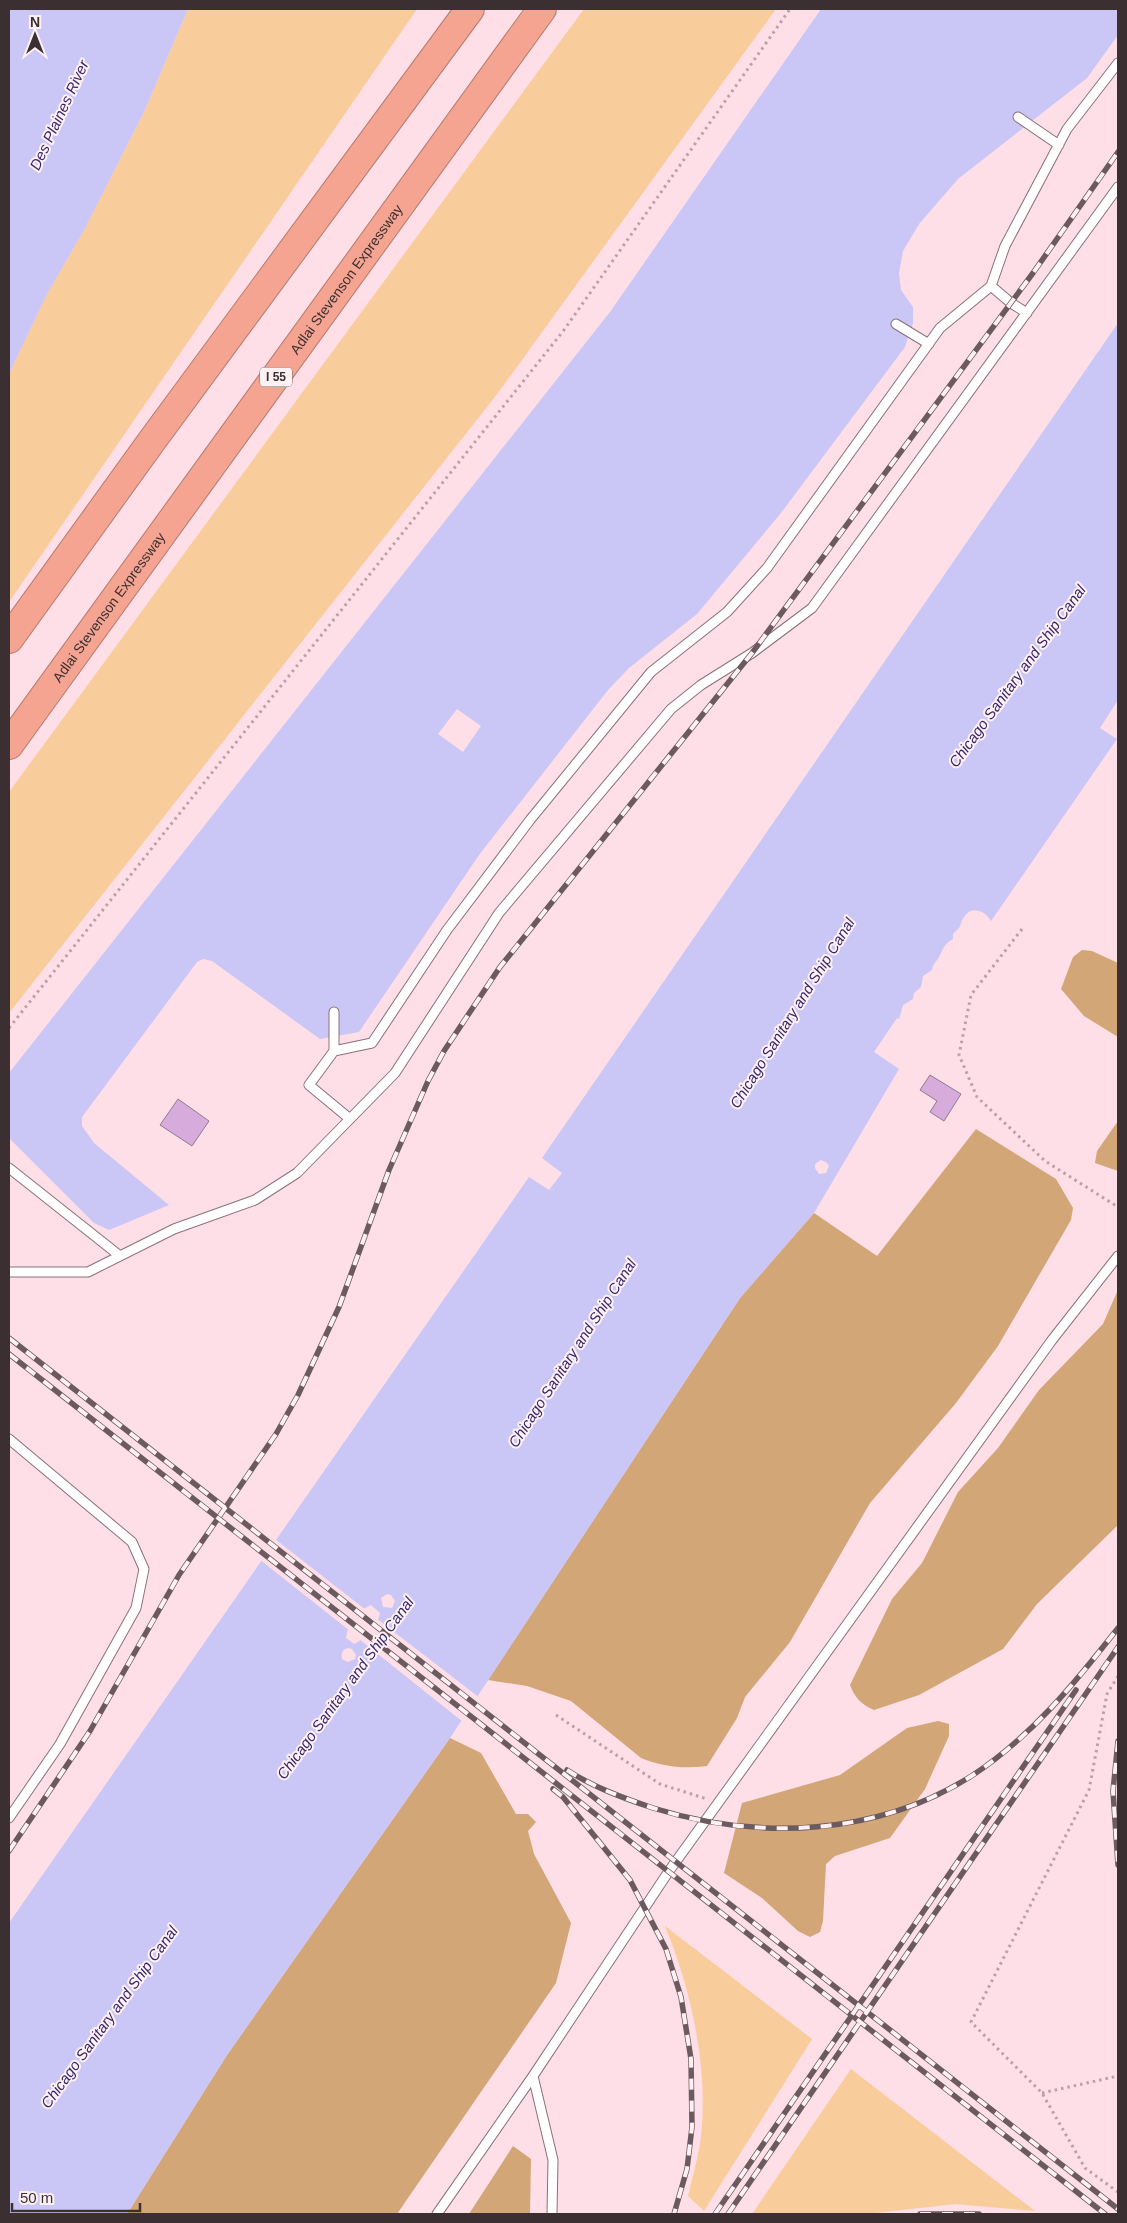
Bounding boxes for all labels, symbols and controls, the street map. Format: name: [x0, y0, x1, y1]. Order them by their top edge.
north arrow: [10, 10, 60, 60]
text: N: [30, 14, 40, 30]
water label: Des Plaines River: [26, 56, 92, 173]
street label: Adlai Stevenson Expressway: [287, 201, 406, 357]
road number: I 55: [260, 368, 292, 387]
street label: Adlai Stevenson Expressway: [49, 529, 168, 685]
water label: Chicago Sanitary and Ship Canal: [945, 581, 1089, 770]
water label: Chicago Sanitary and Ship Canal: [726, 914, 858, 1111]
water label: Chicago Sanitary and Ship Canal: [505, 1255, 640, 1450]
water label: Chicago Sanitary and Ship Canal: [273, 1593, 417, 1782]
water label: Chicago Sanitary and Ship Canal: [37, 1922, 181, 2111]
scale bar: [12, 2180, 140, 2212]
text: 50 m: [20, 2189, 53, 2206]

